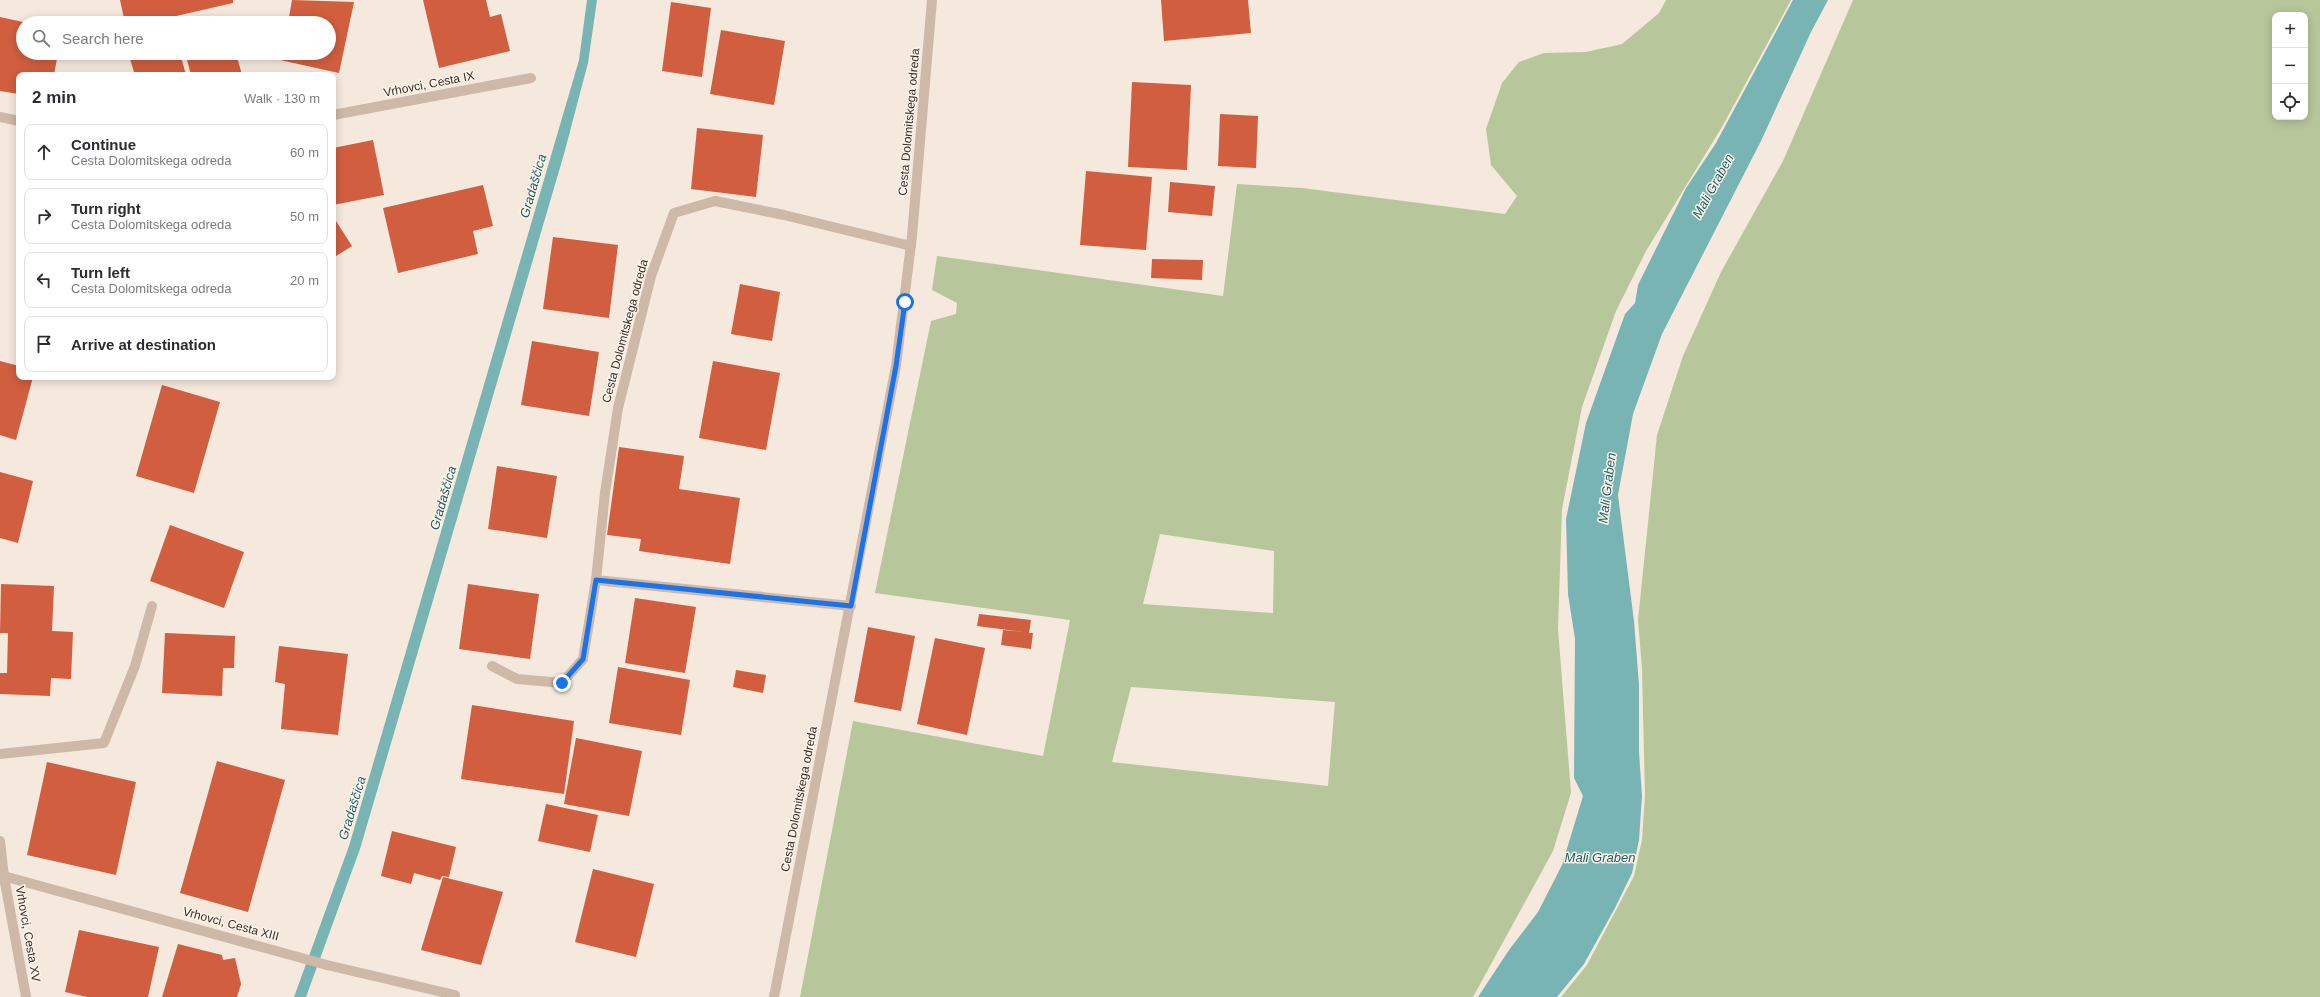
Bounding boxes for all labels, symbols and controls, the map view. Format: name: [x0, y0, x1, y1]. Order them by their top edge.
map controls: [2272, 12, 2308, 120]
button: +: [2272, 12, 2308, 48]
search box: [16, 16, 336, 60]
icon: search: [30, 27, 52, 49]
text: Search here: [62, 30, 144, 47]
street label: Cesta Dolomitskega odreda: [896, 47, 922, 196]
button: −: [2272, 48, 2308, 84]
street label: Vrhovci, Cesta IX: [382, 68, 476, 100]
button: locate: [2272, 84, 2308, 120]
text: 2 min: [32, 88, 76, 107]
text: Walk · 130 m: [244, 91, 320, 106]
text: Continue: [71, 136, 136, 153]
icon: ahead: [33, 141, 55, 163]
text: 60 m: [290, 145, 319, 160]
water label: Mali Graben: [1689, 151, 1737, 221]
water label: Gradaščica: [517, 152, 549, 220]
text: Cesta Dolomitskega odreda: [71, 153, 231, 168]
text: Turn right: [71, 200, 141, 217]
icon: right: [33, 205, 55, 227]
text: 50 m: [290, 209, 319, 224]
text: Cesta Dolomitskega odreda: [71, 217, 231, 232]
street label: Cesta Dolomitskega odreda: [599, 257, 651, 404]
text: Turn left: [71, 264, 130, 281]
icon: left: [33, 269, 55, 291]
text: 20 m: [290, 273, 319, 288]
text: Cesta Dolomitskega odreda: [71, 281, 231, 296]
route start: [896, 293, 914, 311]
icon: arrive: [33, 333, 55, 355]
text: Arrive at destination: [71, 336, 216, 353]
water label: Mali Graben: [1595, 452, 1619, 524]
water label: Gradaščica: [427, 464, 459, 532]
route end: [553, 674, 571, 692]
street label: Cesta Dolomitskega odreda: [778, 725, 820, 873]
water label: Gradaščica: [335, 774, 369, 842]
water label: Mali Graben: [1565, 850, 1635, 865]
street label: Vrhovci, Cesta XV: [13, 885, 43, 983]
street label: Vrhovci, Cesta XIII: [181, 904, 281, 944]

